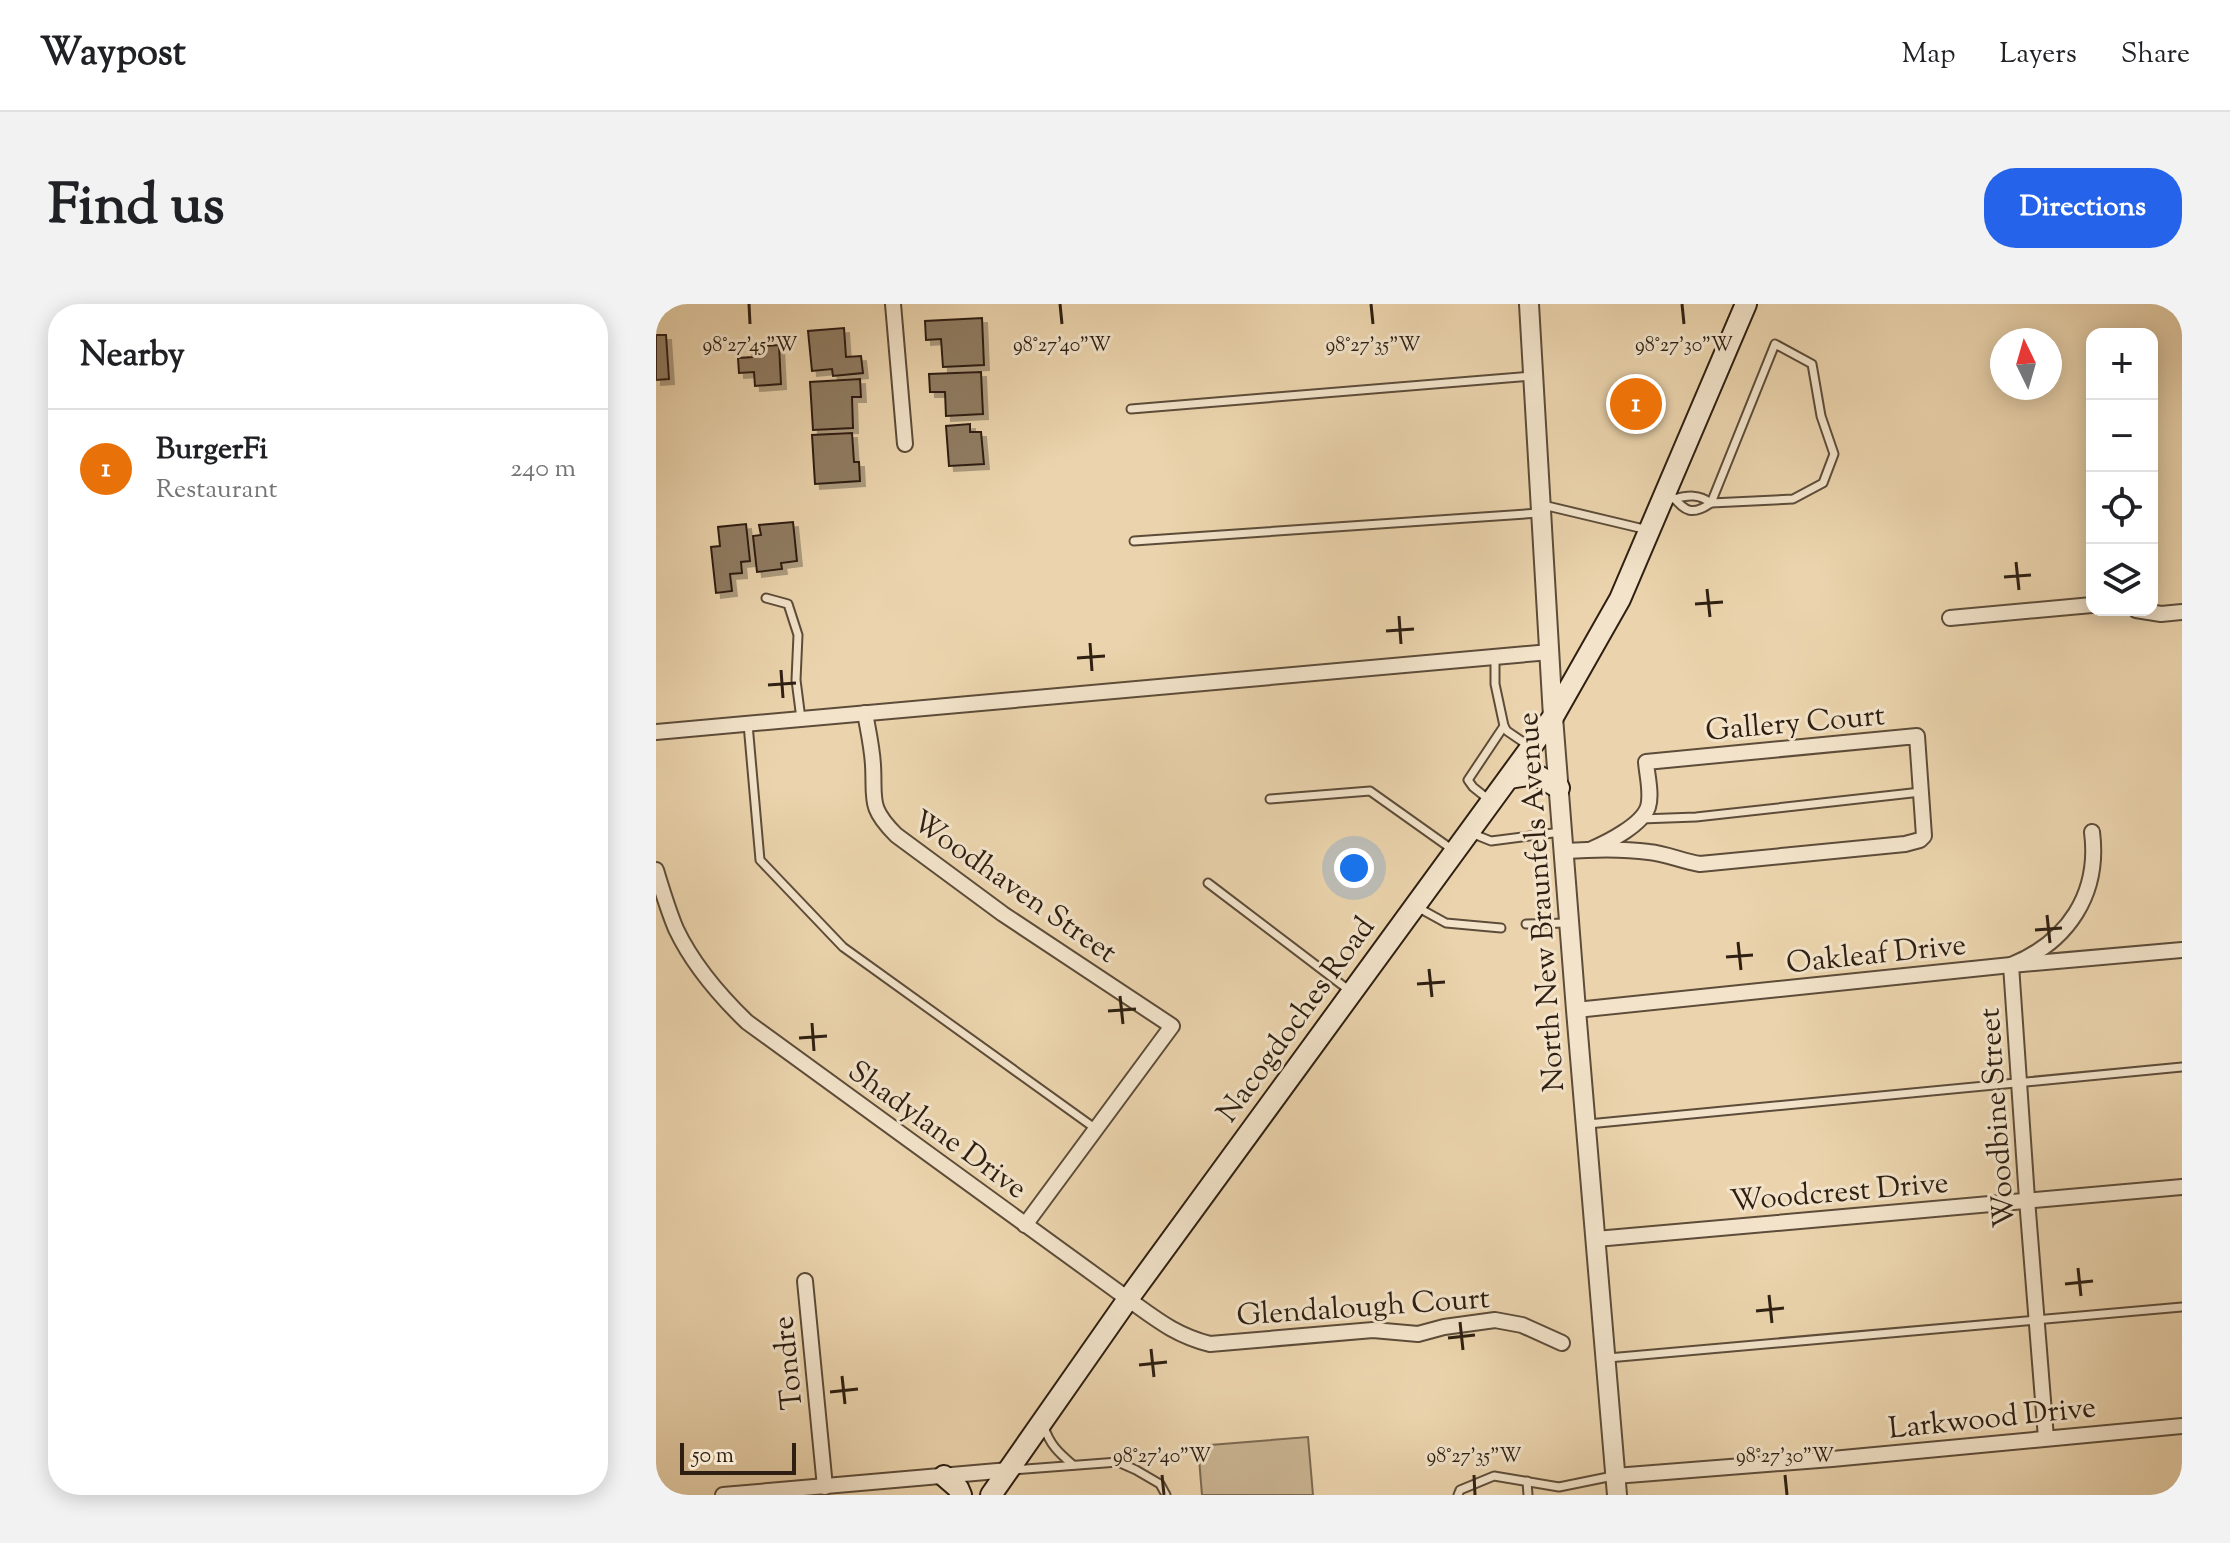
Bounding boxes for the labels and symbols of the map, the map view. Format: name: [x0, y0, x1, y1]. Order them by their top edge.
north arrow: [1990, 328, 2062, 400]
text: 98°27'45"W: [702, 332, 798, 361]
text: 98°27'40"W: [1013, 332, 1111, 361]
text: 98°27'35"W: [1325, 332, 1421, 361]
text: 98°27'30"W: [1635, 332, 1733, 361]
pin: 1: [1610, 374, 1662, 434]
street label: Gallery Court: [1704, 695, 1887, 754]
street label: North New Braunfels Avenue: [1508, 711, 1577, 1093]
street label: Woodhaven Street: [902, 801, 1125, 975]
your location: [1334, 848, 1374, 888]
street label: Nacogdoches Road: [1208, 909, 1386, 1132]
street label: Oakleaf Drive: [1784, 925, 1968, 986]
street label: Woodbine Street: [1969, 1006, 2028, 1229]
street label: Shadylane Drive: [838, 1051, 1035, 1211]
street label: Woodcrest Drive: [1728, 1163, 1950, 1224]
street label: Glendalough Court: [1235, 1278, 1491, 1339]
street label: Tondre: [763, 1314, 816, 1412]
street label: Larkwood Drive: [1886, 1387, 2098, 1452]
scale bar: [680, 1439, 796, 1475]
text: 98°27'40"W: [1113, 1443, 1211, 1472]
text: 98°27'35"W: [1426, 1443, 1522, 1472]
text: 98°27'30"W: [1736, 1443, 1834, 1472]

